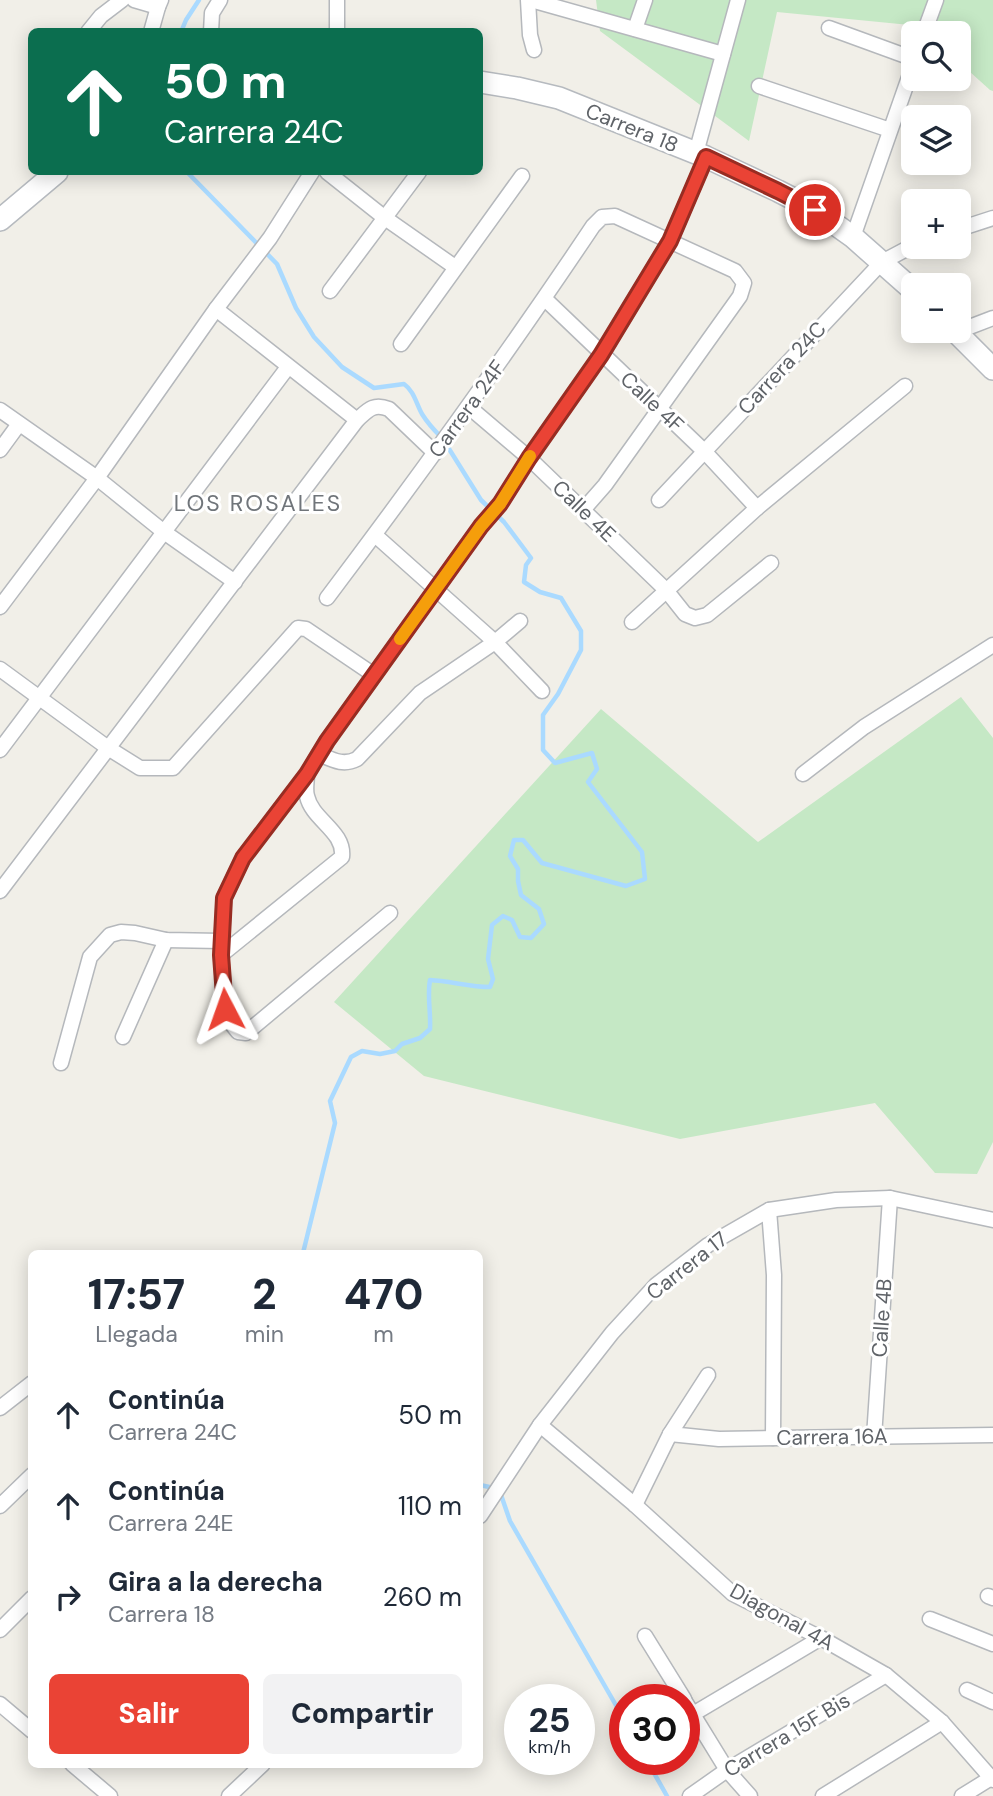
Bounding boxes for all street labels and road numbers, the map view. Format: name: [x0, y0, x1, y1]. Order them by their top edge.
street label: Carrera 18: [581, 97, 683, 159]
street label: Carrera 24C: [732, 315, 832, 421]
street label: Carrera 24F: [422, 355, 512, 463]
street label: Calle 4F: [614, 365, 690, 439]
street label: Calle 4E: [546, 474, 622, 548]
street label: Carrera 17: [641, 1225, 733, 1307]
street label: Calle 4B: [865, 1278, 899, 1358]
street label: Carrera 16A: [776, 1422, 888, 1452]
street label: Diagonal 4A: [725, 1577, 839, 1657]
street label: Carrera 15F Bis: [719, 1686, 855, 1784]

